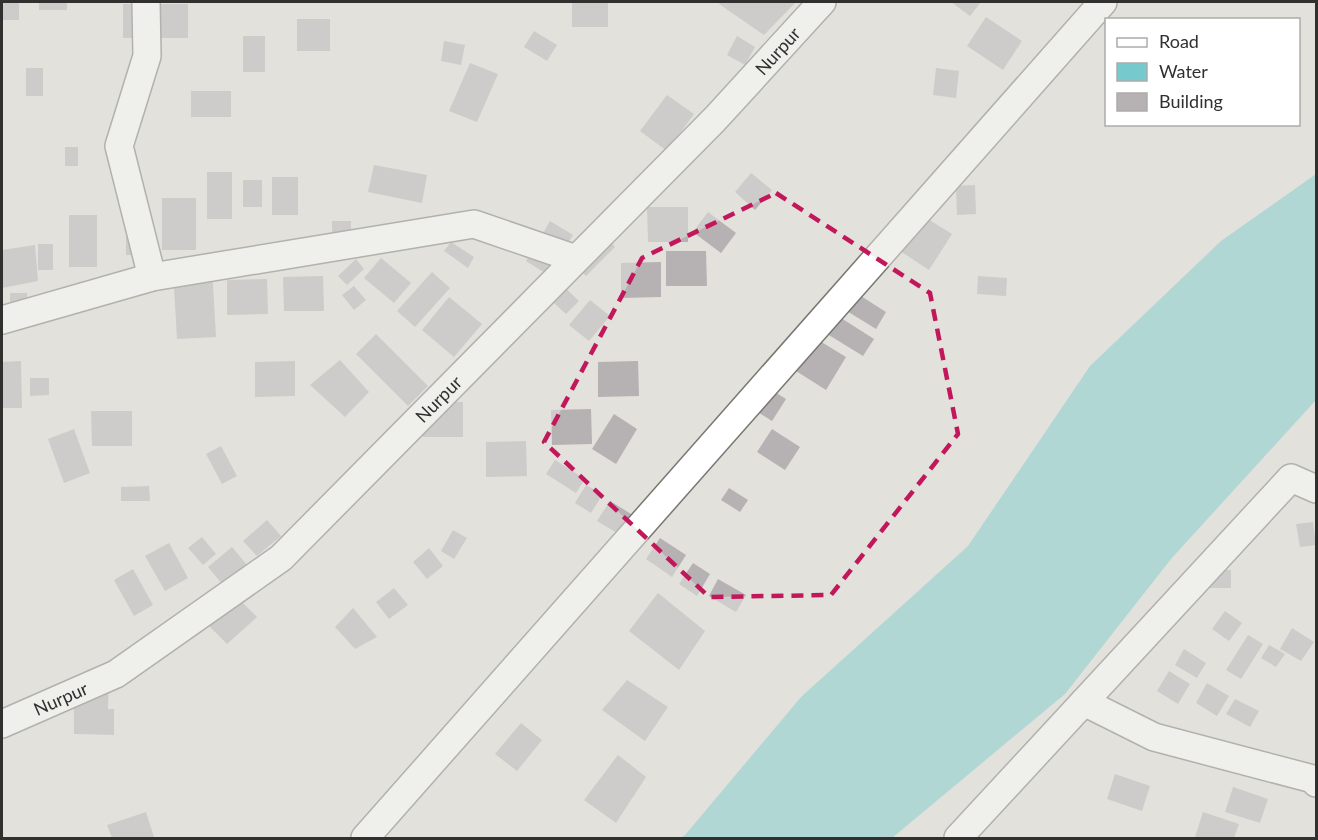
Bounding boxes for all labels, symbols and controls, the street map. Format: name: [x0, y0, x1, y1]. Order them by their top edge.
legend: [1105, 18, 1300, 126]
street label: Nurpur: [750, 22, 805, 79]
text: Road: [1159, 30, 1199, 52]
text: Water: [1159, 60, 1208, 82]
text: Building: [1159, 90, 1223, 112]
street label: Nurpur: [411, 371, 466, 427]
street label: Nurpur: [30, 677, 91, 720]

